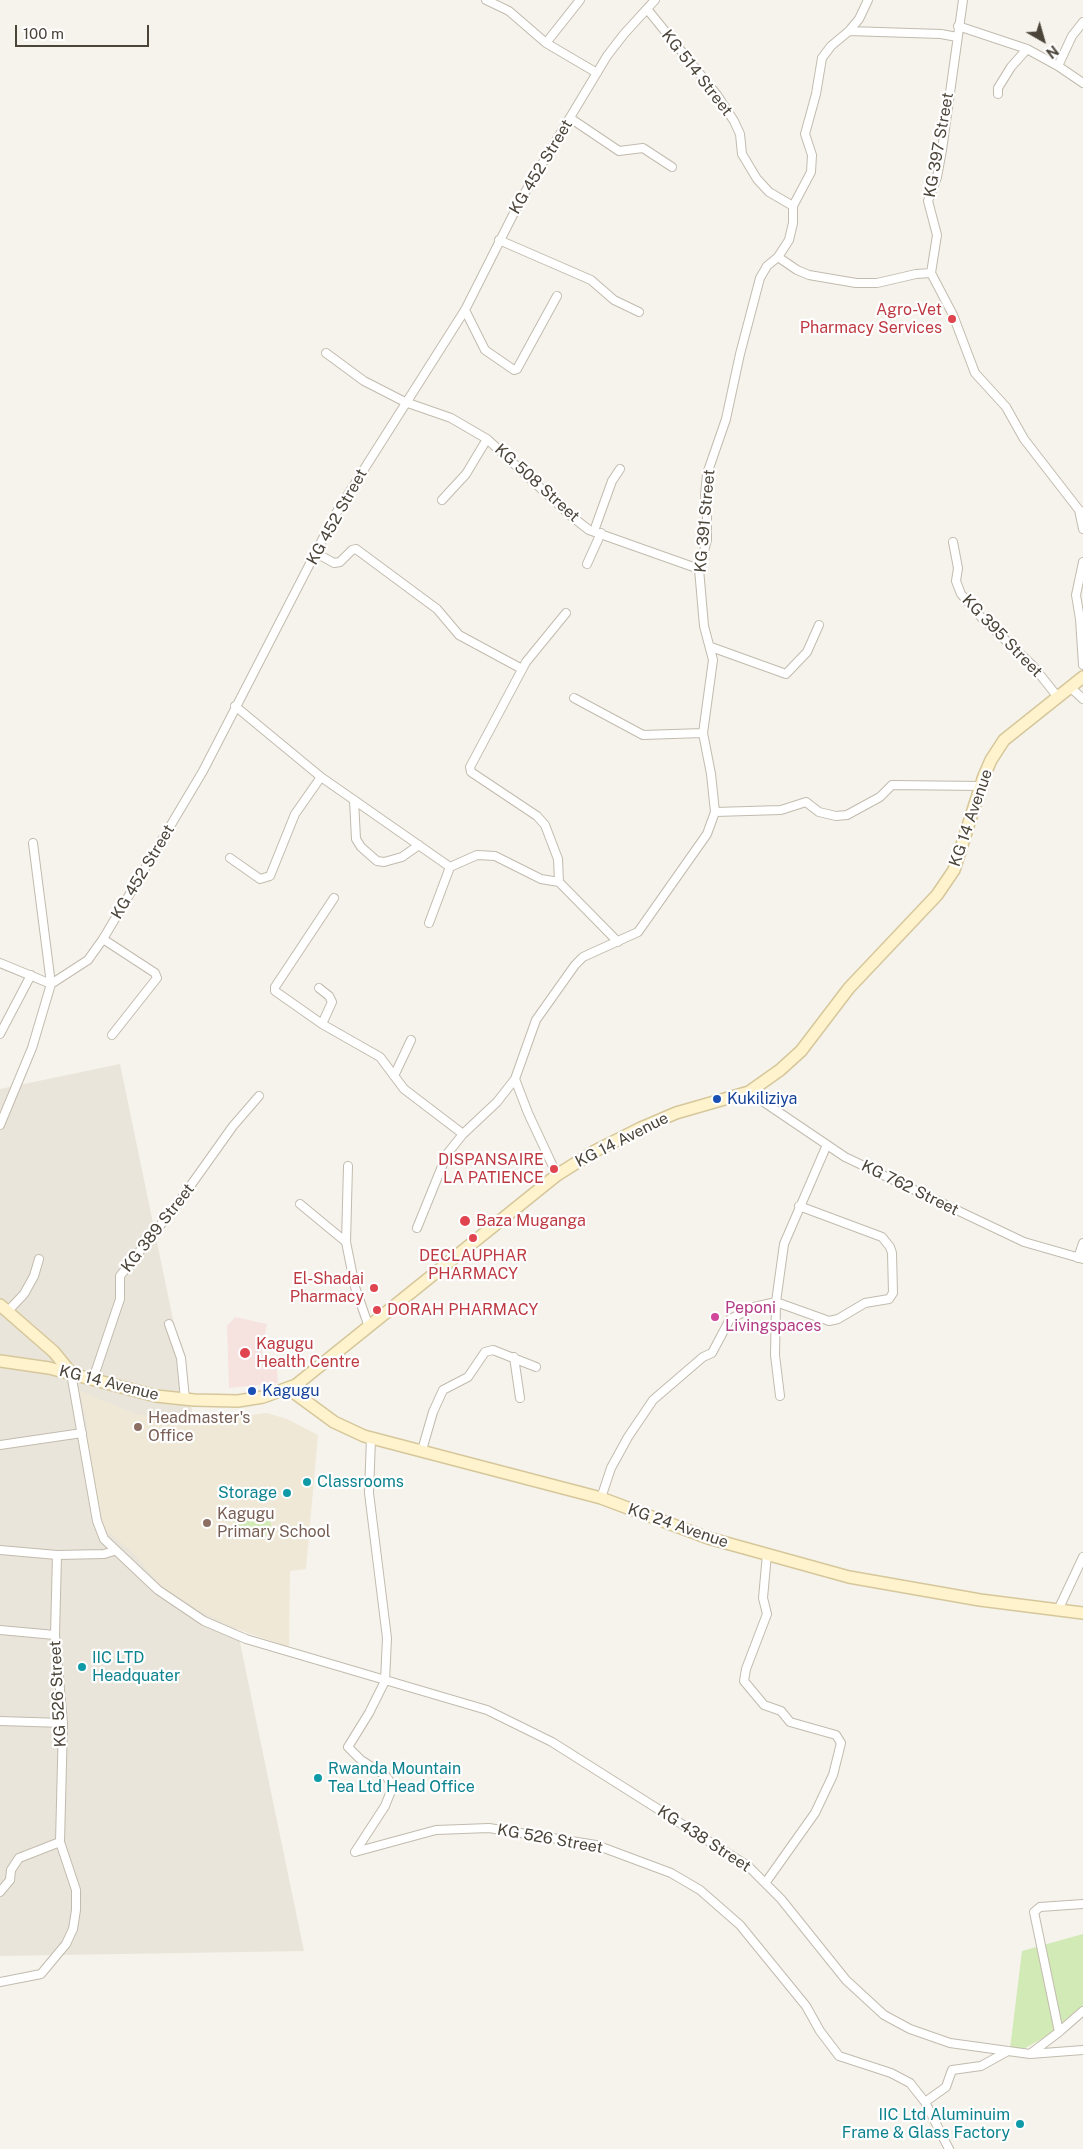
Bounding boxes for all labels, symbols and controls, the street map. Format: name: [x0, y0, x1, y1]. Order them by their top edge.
scale bar: [18, 15, 151, 47]
north arrow: [1018, 15, 1068, 65]
text: 100 m: [23, 25, 64, 42]
street label: KG 514 Street: [657, 26, 737, 120]
text: N: [1043, 42, 1061, 61]
street label: KG 397 Street: [920, 91, 958, 199]
street label: KG 452 Street: [505, 116, 577, 218]
place label: Agro-Vet Pharmacy Services: [800, 300, 942, 338]
marker: Agro-Vet Pharmacy Services: [946, 313, 958, 325]
street label: KG 508 Street: [491, 440, 583, 526]
street label: KG 452 Street: [303, 466, 371, 568]
street label: KG 391 Street: [691, 469, 719, 573]
street label: KG 395 Street: [958, 591, 1046, 681]
street label: KG 14 Avenue: [945, 767, 997, 869]
street label: KG 452 Street: [107, 821, 179, 923]
place label: Kukiliziya: [727, 1089, 797, 1109]
marker: Kukiliziya: [711, 1093, 723, 1105]
street label: KG 14 Avenue: [572, 1108, 672, 1172]
place label: DISPANSAIRE LA PATIENCE: [438, 1150, 544, 1188]
street label: KG 762 Street: [858, 1156, 962, 1220]
marker: DISPANSAIRE LA PATIENCE: [548, 1163, 560, 1175]
street label: KG 389 Street: [117, 1180, 199, 1276]
place label: Baza Muganga: [476, 1211, 586, 1231]
marker: Baza Muganga: [458, 1214, 472, 1228]
marker: DECLAUPHAR PHARMACY: [467, 1232, 479, 1244]
place label: DECLAUPHAR PHARMACY: [419, 1246, 527, 1284]
place label: El-Shadai Pharmacy: [290, 1269, 364, 1307]
marker: El-Shadai Pharmacy: [368, 1282, 380, 1294]
place label: Peponi Livingspaces: [725, 1298, 821, 1336]
place label: DORAH PHARMACY: [387, 1300, 538, 1320]
marker: DORAH PHARMACY: [371, 1304, 383, 1316]
marker: Peponi Livingspaces: [709, 1311, 721, 1323]
place label: Kagugu Health Centre: [256, 1334, 360, 1372]
marker: Kagugu Health Centre: [238, 1346, 252, 1360]
street label: KG 14 Avenue: [57, 1361, 161, 1405]
place label: Kagugu: [262, 1381, 320, 1401]
marker: Kagugu: [246, 1385, 258, 1397]
place label: Headmaster's Office: [148, 1408, 250, 1446]
marker: Headmaster's Office: [132, 1421, 144, 1433]
place label: Classrooms: [317, 1472, 404, 1492]
marker: Classrooms: [301, 1476, 313, 1488]
place label: Storage: [218, 1483, 277, 1503]
marker: Storage: [281, 1487, 293, 1499]
street label: KG 24 Avenue: [625, 1500, 731, 1552]
place label: Kagugu Primary School: [217, 1504, 331, 1542]
marker: Kagugu Primary School: [201, 1517, 213, 1529]
street label: KG 526 Street: [46, 1640, 70, 1748]
place label: IIC LTD Headquater: [92, 1648, 180, 1686]
marker: IIC LTD Headquater: [76, 1661, 88, 1673]
place label: Rwanda Mountain Tea Ltd Head Office: [328, 1759, 475, 1797]
marker: Rwanda Mountain Tea Ltd Head Office: [312, 1772, 324, 1784]
street label: KG 438 Street: [654, 1802, 754, 1876]
street label: KG 526 Street: [496, 1820, 604, 1858]
place label: IIC Ltd Aluminuim Frame & Glass Factory: [842, 2105, 1010, 2143]
marker: IIC Ltd Aluminuim Frame & Glass Factory: [1014, 2118, 1026, 2130]

